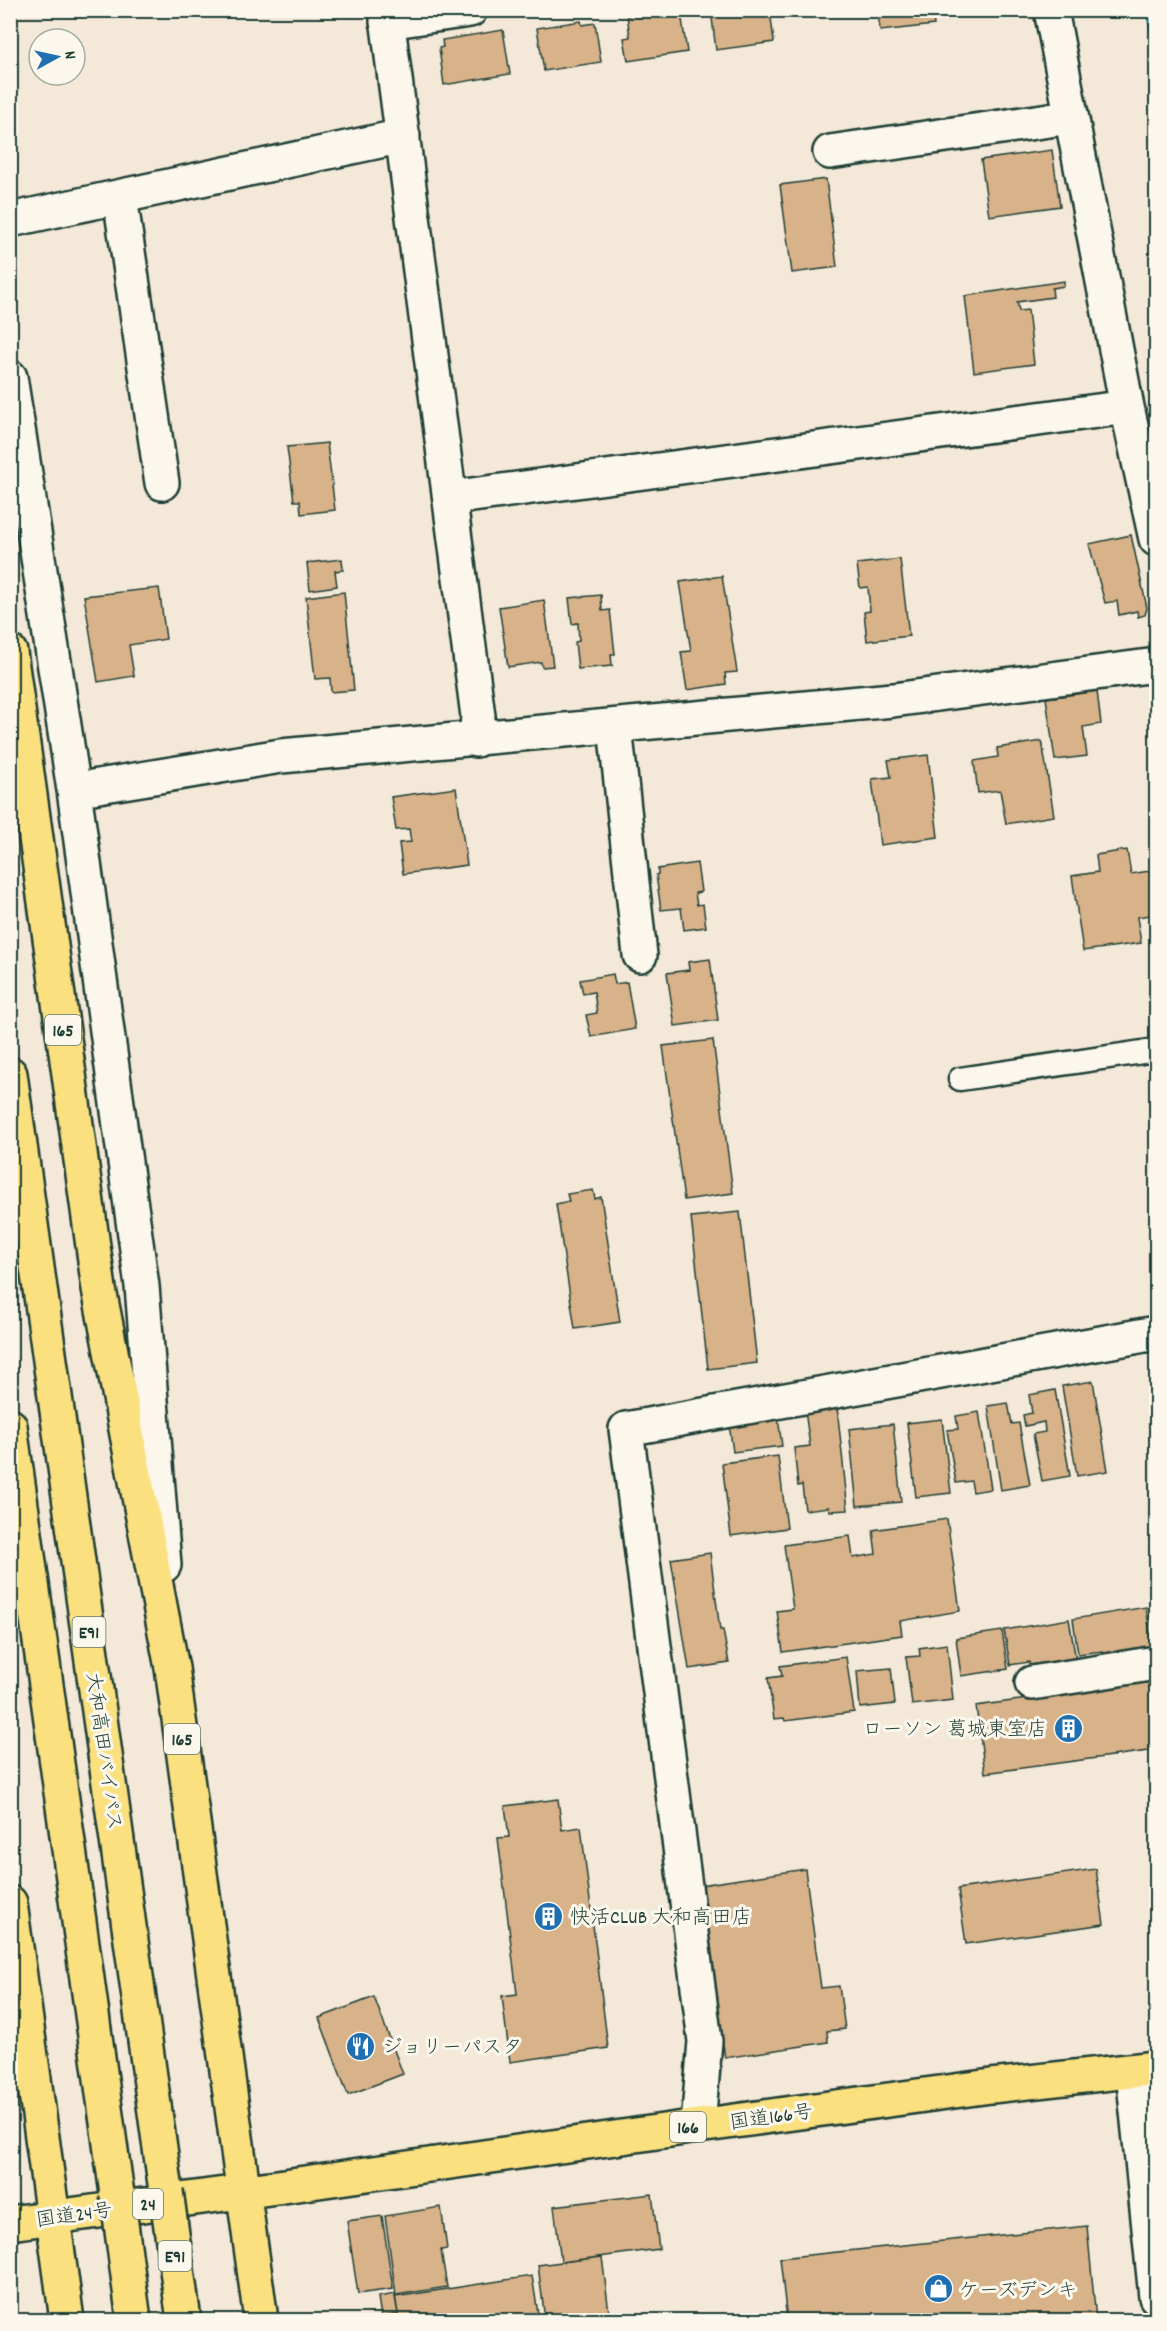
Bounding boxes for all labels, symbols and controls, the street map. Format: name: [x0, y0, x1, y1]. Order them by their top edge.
north arrow: [27, 27, 87, 87]
text: N: [57, 50, 81, 61]
road number: 165: [45, 1015, 81, 1045]
road number: E91: [72, 1617, 106, 1647]
street label: 大和高田バイパス: [77, 1670, 127, 1832]
building icon: ローソン 葛城東室店: [1052, 1712, 1084, 1744]
place label: ローソン 葛城東室店: [862, 1717, 1047, 1745]
road number: 165: [164, 1724, 200, 1754]
building icon: 快活CLUB 大和高田店: [533, 1900, 565, 1932]
place label: 快活CLUB 大和高田店: [570, 1905, 752, 1933]
restaurant icon: ジョリーパスタ: [345, 2030, 377, 2062]
place label: ジョリーパスタ: [382, 2035, 522, 2063]
street label: 国道166号: [728, 2099, 815, 2139]
road number: 166: [670, 2112, 706, 2142]
road number: 24: [133, 2189, 163, 2219]
street label: 国道24号: [34, 2198, 115, 2236]
road number: E91: [158, 2241, 192, 2271]
shop icon: ケーズデンキ: [922, 2273, 954, 2305]
place label: ケーズデンキ: [959, 2278, 1077, 2306]

